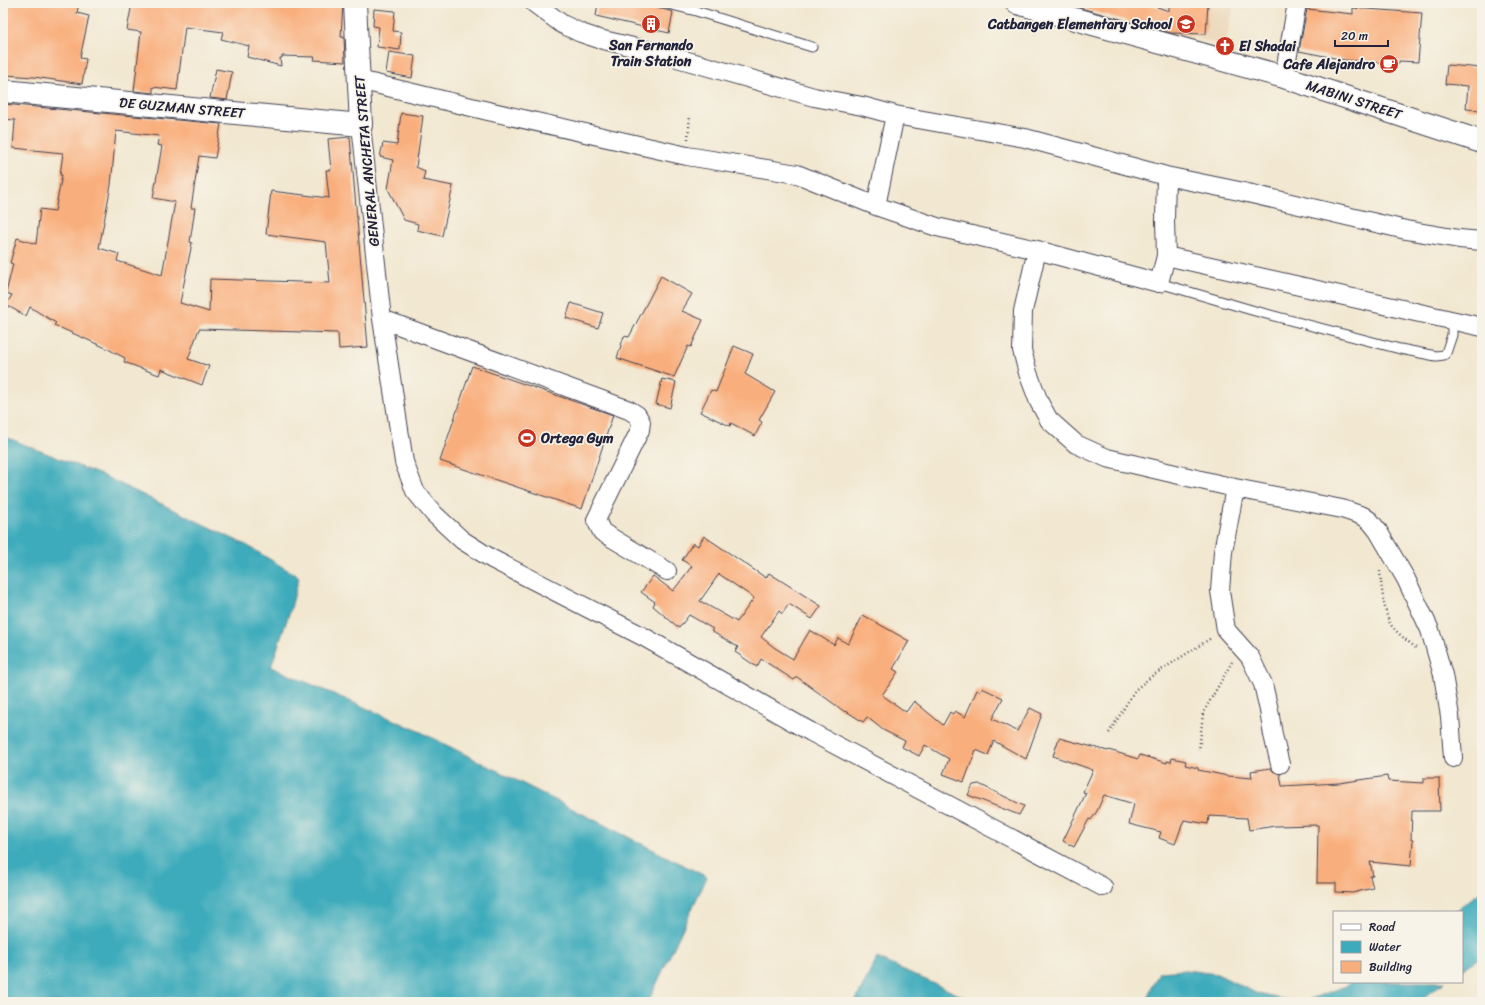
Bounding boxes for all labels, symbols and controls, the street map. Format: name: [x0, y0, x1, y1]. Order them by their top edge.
place label: Catbangen Elementary School: [987, 12, 1173, 37]
building icon: San Fernando Train Station: [640, 13, 662, 35]
school or university icon: Catbangen Elementary School: [1175, 13, 1197, 35]
scale bar: [1335, 22, 1388, 48]
text: 20 m: [1341, 25, 1368, 47]
place label: San Fernando Train Station: [608, 33, 694, 74]
place label: El Shadai: [1239, 34, 1297, 59]
church icon: El Shadai: [1214, 35, 1236, 57]
place label: Cafe Alejandro: [1282, 52, 1376, 77]
cafe icon: Cafe Alejandro: [1378, 53, 1400, 75]
street label: GENERAL ANCHETA STREET: [347, 73, 387, 248]
street label: MABINI STREET: [1303, 73, 1406, 128]
street label: DE GUZMAN STREET: [118, 90, 247, 126]
place label: Ortega Gym: [540, 426, 614, 451]
sports icon: Ortega Gym: [516, 427, 538, 449]
legend: [1333, 911, 1463, 983]
text: Road: [1369, 916, 1396, 938]
text: Water: [1369, 936, 1402, 958]
text: Building: [1369, 956, 1412, 978]

